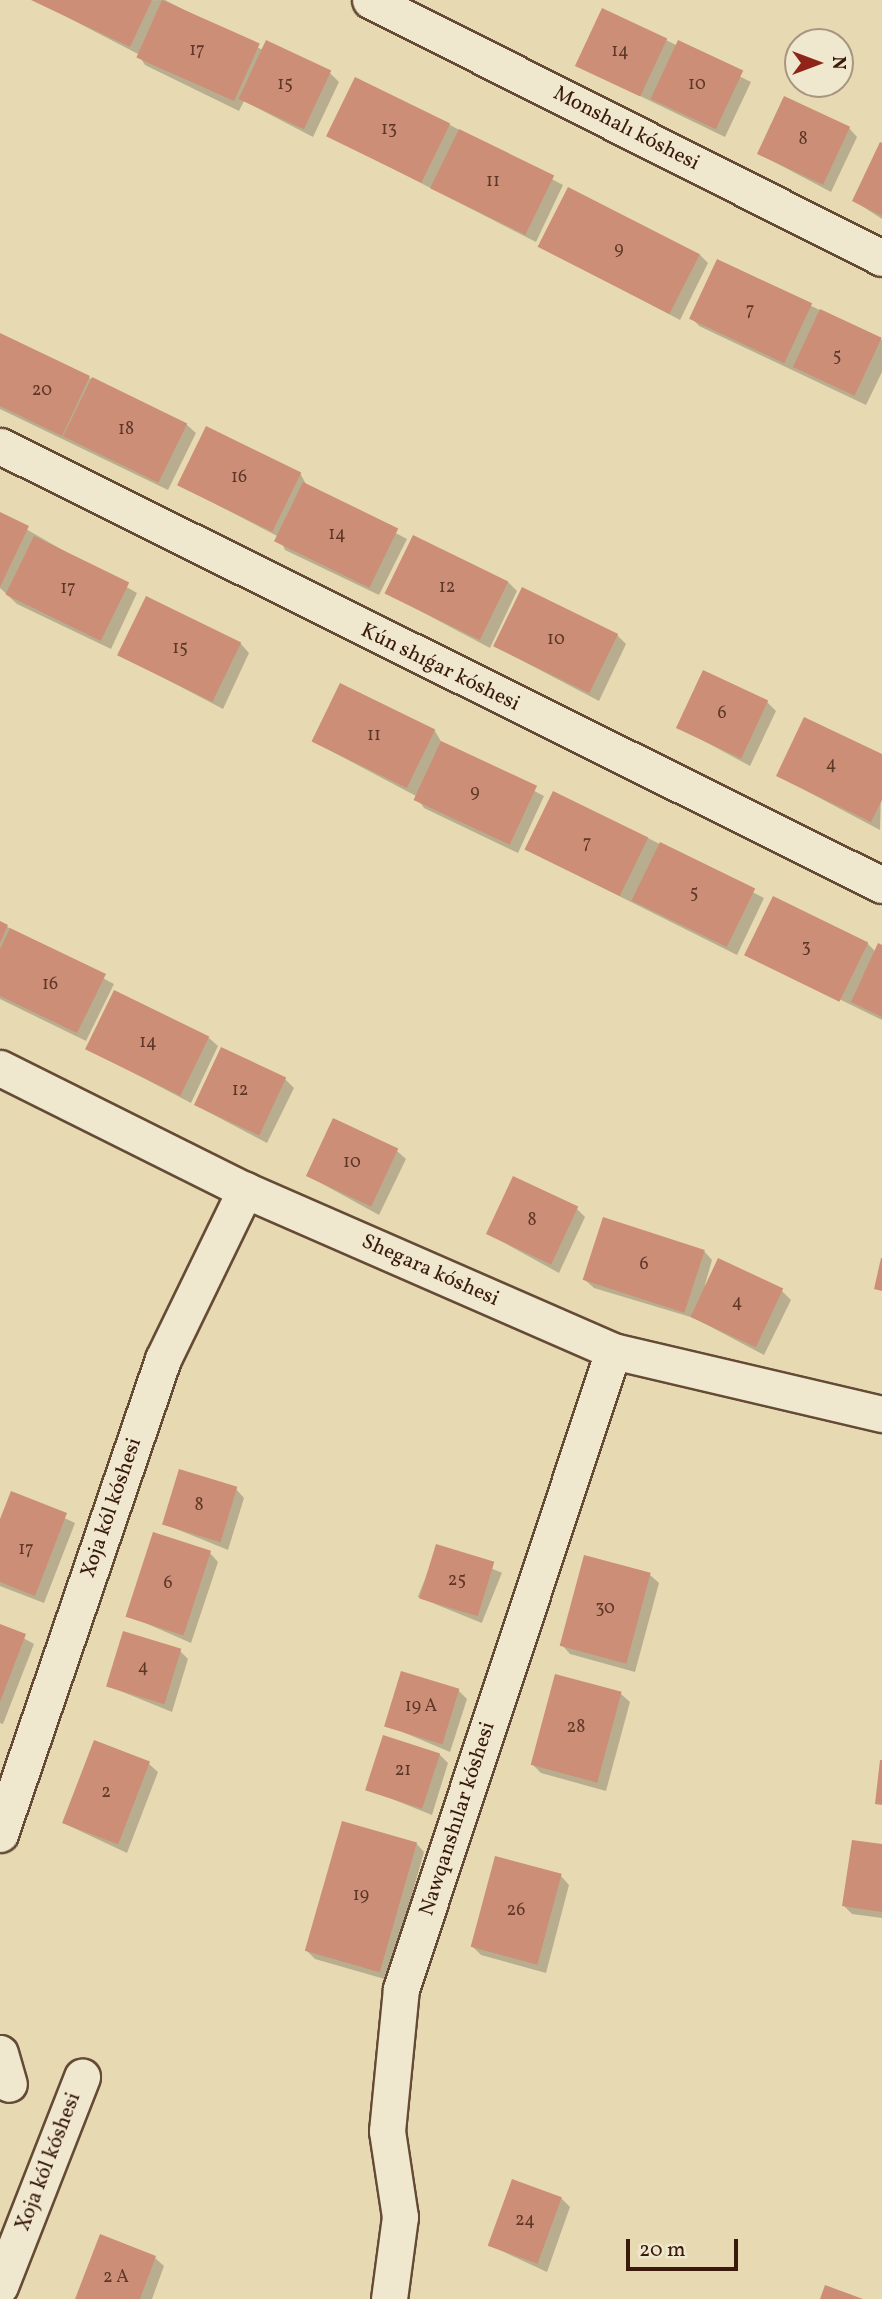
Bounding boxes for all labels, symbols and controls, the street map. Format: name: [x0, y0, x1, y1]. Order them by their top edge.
north arrow: [784, 28, 854, 98]
house number: 17: [189, 40, 205, 62]
house number: 14: [611, 41, 629, 63]
text: N: [825, 56, 851, 70]
house number: 15: [277, 74, 293, 96]
house number: 10: [688, 74, 706, 96]
street label: Monshalı kóshesi: [549, 81, 703, 177]
house number: 13: [381, 119, 397, 141]
house number: 8: [798, 129, 808, 151]
house number: 11: [486, 171, 500, 193]
house number: 9: [614, 239, 624, 261]
house number: 7: [746, 300, 754, 322]
house number: 5: [833, 346, 841, 368]
house number: 20: [32, 380, 52, 402]
house number: 18: [118, 419, 134, 441]
house number: 16: [231, 467, 247, 489]
house number: 14: [328, 524, 346, 546]
house number: 12: [439, 577, 455, 599]
house number: 17: [60, 578, 76, 600]
street label: Kún shıǵar kóshesi: [356, 619, 524, 717]
house number: 10: [547, 629, 565, 651]
house number: 15: [172, 638, 188, 660]
house number: 6: [717, 703, 727, 725]
house number: 11: [367, 725, 381, 747]
house number: 4: [826, 754, 836, 776]
house number: 9: [470, 782, 480, 804]
house number: 7: [583, 833, 591, 855]
house number: 5: [690, 883, 698, 905]
house number: 3: [801, 937, 811, 959]
house number: 16: [42, 974, 58, 996]
house number: 14: [139, 1032, 157, 1054]
house number: 12: [232, 1080, 248, 1102]
house number: 10: [343, 1152, 361, 1174]
house number: 8: [527, 1210, 537, 1232]
street label: Shegara kóshesi: [357, 1229, 503, 1313]
house number: 6: [639, 1254, 649, 1276]
house number: 4: [732, 1292, 742, 1314]
street label: Xoja kól kóshesi: [76, 1435, 148, 1581]
house number: 8: [194, 1495, 204, 1517]
house number: 17: [18, 1539, 34, 1561]
house number: 25: [448, 1570, 466, 1592]
house number: 6: [163, 1573, 173, 1595]
house number: 30: [595, 1598, 615, 1620]
house number: 4: [138, 1657, 148, 1679]
house number: 19 А: [405, 1696, 437, 1718]
house number: 28: [567, 1717, 585, 1739]
street label: Nawqanshılar kóshesi: [415, 1719, 501, 1919]
house number: 21: [395, 1760, 411, 1782]
house number: 2: [101, 1782, 111, 1804]
house number: 19: [353, 1885, 369, 1907]
house number: 26: [507, 1900, 525, 1922]
street label: Xoja kól kóshesi: [11, 2089, 87, 2235]
house number: 24: [515, 2210, 535, 2232]
scale bar: [630, 2226, 742, 2270]
text: 20 m: [639, 2236, 685, 2265]
house number: 2 А: [103, 2267, 129, 2289]

